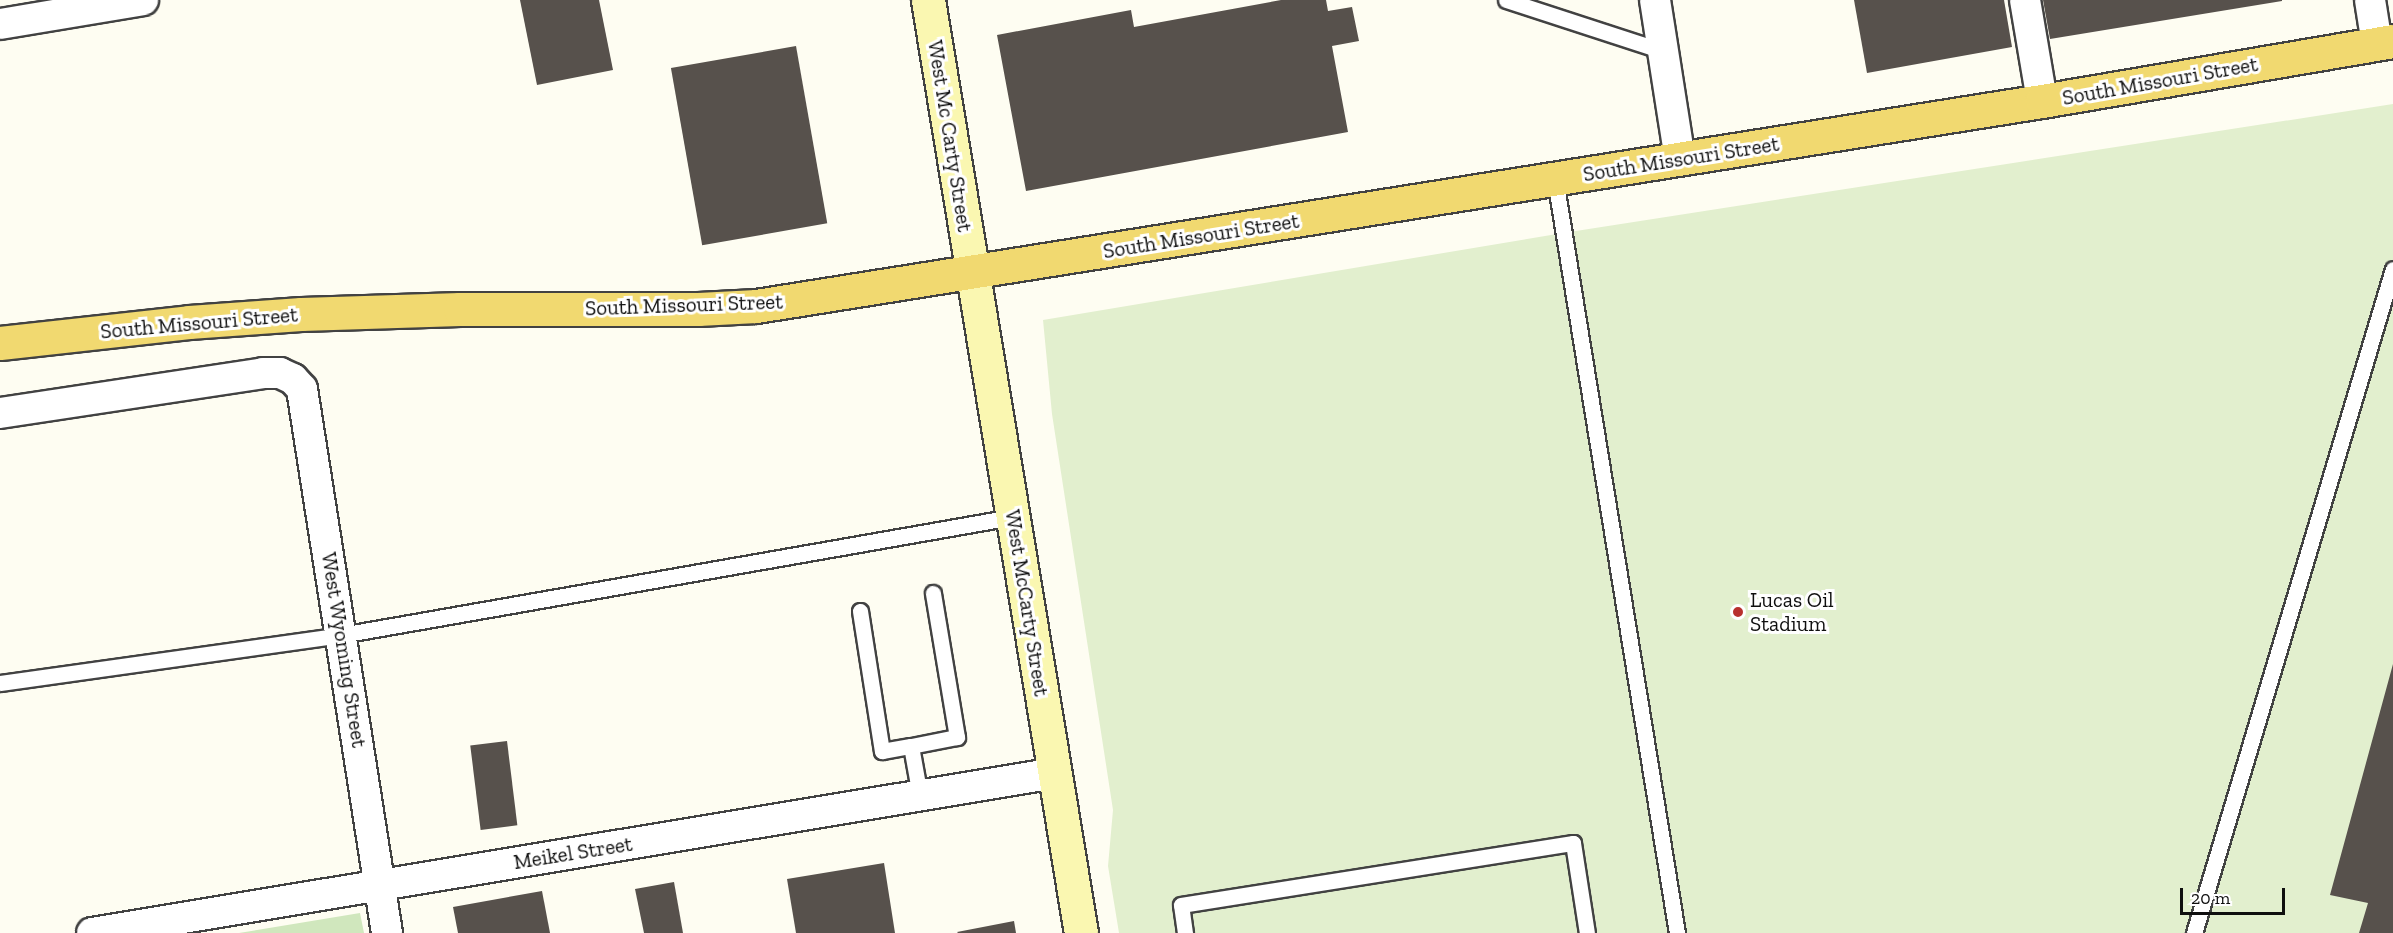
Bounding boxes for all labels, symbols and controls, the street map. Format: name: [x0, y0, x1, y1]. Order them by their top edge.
street label: West Mc Carty Street: [922, 38, 978, 234]
street label: South Missouri Street: [2060, 51, 2260, 111]
street label: South Missouri Street: [1581, 131, 1781, 187]
street label: South Missouri Street: [1101, 208, 1301, 264]
street label: South Missouri Street: [585, 289, 783, 321]
street label: South Missouri Street: [99, 302, 299, 344]
street label: West McCarty Street: [1000, 508, 1054, 698]
street label: West Wyoming Street: [316, 550, 372, 750]
place label: Lucas Oil Stadium: [1750, 587, 1834, 637]
marker: Lucas Oil Stadium: [1731, 605, 1745, 619]
street label: Meikel Street: [512, 831, 634, 875]
scale bar: [2183, 876, 2288, 914]
text: 20 m: [2191, 887, 2230, 909]

